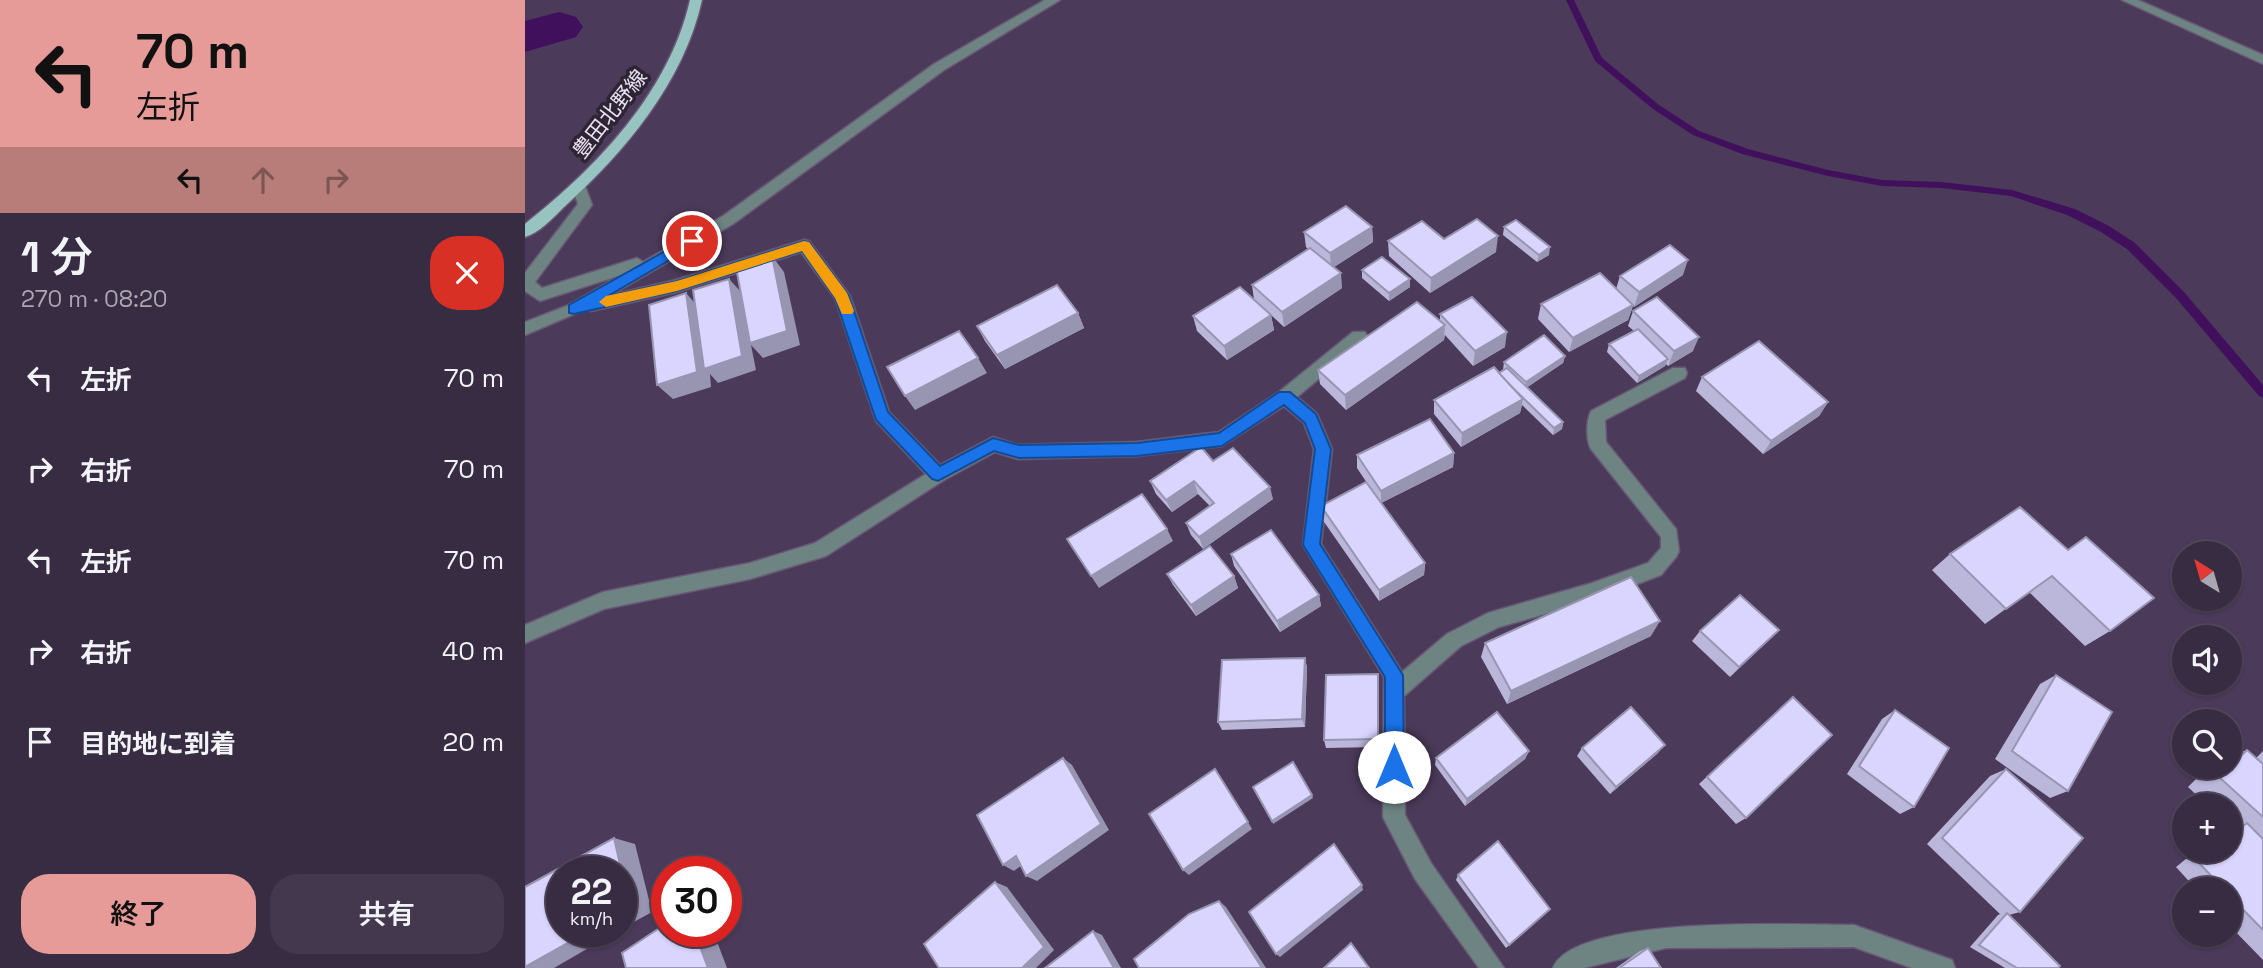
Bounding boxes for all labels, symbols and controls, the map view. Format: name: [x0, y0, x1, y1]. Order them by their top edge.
text: 70 m: [136, 20, 249, 82]
icon: left: [21, 28, 112, 119]
street label: 豊田北野線: [567, 64, 653, 163]
text: 左折: [136, 87, 200, 127]
icon: left: [171, 161, 209, 199]
icon: ahead: [244, 161, 282, 199]
icon: right: [317, 161, 355, 199]
pin: [662, 211, 722, 271]
icon: arrive: [673, 222, 711, 260]
text: 1 分: [21, 231, 93, 284]
button: close: [430, 236, 504, 310]
text: 270 m · 08:20: [21, 284, 168, 314]
icon: left: [21, 359, 59, 397]
text: 70 m: [444, 361, 504, 395]
text: 左折: [80, 363, 132, 397]
icon: right: [21, 450, 59, 488]
text: 70 m: [444, 452, 504, 486]
text: 右折: [80, 454, 132, 488]
icon: left: [21, 541, 59, 579]
north arrow: [2172, 541, 2242, 611]
map controls: [2172, 541, 2242, 947]
text: 70 m: [444, 543, 504, 577]
text: 左折: [80, 545, 132, 579]
button: sound: [2172, 625, 2242, 695]
icon: right: [21, 632, 59, 670]
text: 40 m: [442, 634, 504, 668]
text: 右折: [80, 636, 132, 670]
button: search: [2172, 709, 2242, 779]
icon: arrive: [21, 723, 59, 761]
text: 20 m: [443, 725, 504, 759]
text: 目的地に到着: [80, 727, 236, 761]
position arrow: [1357, 730, 1431, 804]
button: +: [2172, 793, 2242, 863]
speed limit sign: 30: [651, 856, 742, 947]
text: 22: [571, 870, 612, 914]
button: 終了: [21, 874, 256, 954]
button: 共有: [270, 874, 504, 954]
button: −: [2172, 877, 2242, 947]
text: km/h: [570, 907, 613, 930]

